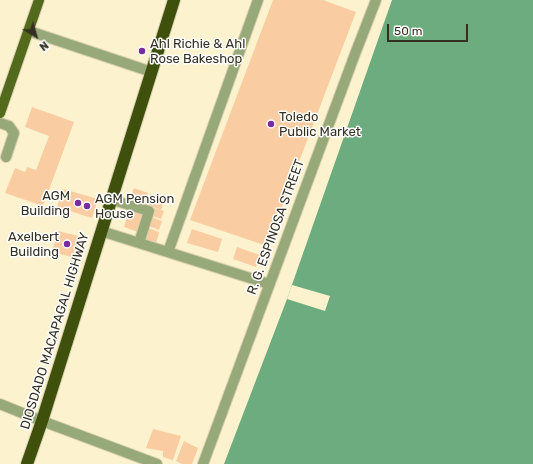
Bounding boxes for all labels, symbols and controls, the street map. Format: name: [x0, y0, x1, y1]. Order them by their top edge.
north arrow: [16, 16, 56, 56]
scale bar: [389, 16, 470, 42]
text: 50 m: [394, 24, 422, 38]
place label: Ahl Richie & Ahl Rose Bakeshop: [150, 36, 245, 67]
text: N: [37, 38, 51, 53]
marker: Ahl Richie & Ahl Rose Bakeshop: [137, 46, 147, 56]
place label: Toledo Public Market: [279, 109, 361, 140]
marker: Toledo Public Market: [266, 119, 276, 129]
street label: R. G. ESPINOSA STREET: [244, 157, 308, 297]
place label: AGM Building: [21, 188, 70, 219]
place label: AGM Pension House: [95, 191, 174, 222]
marker: AGM Building: [73, 198, 83, 208]
marker: AGM Pension House: [82, 201, 92, 211]
place label: Axelbert Building: [8, 229, 59, 260]
street label: DIOSDADO MACAPAGAL HIGHWAY: [18, 230, 92, 432]
marker: Axelbert Building: [62, 239, 72, 249]

